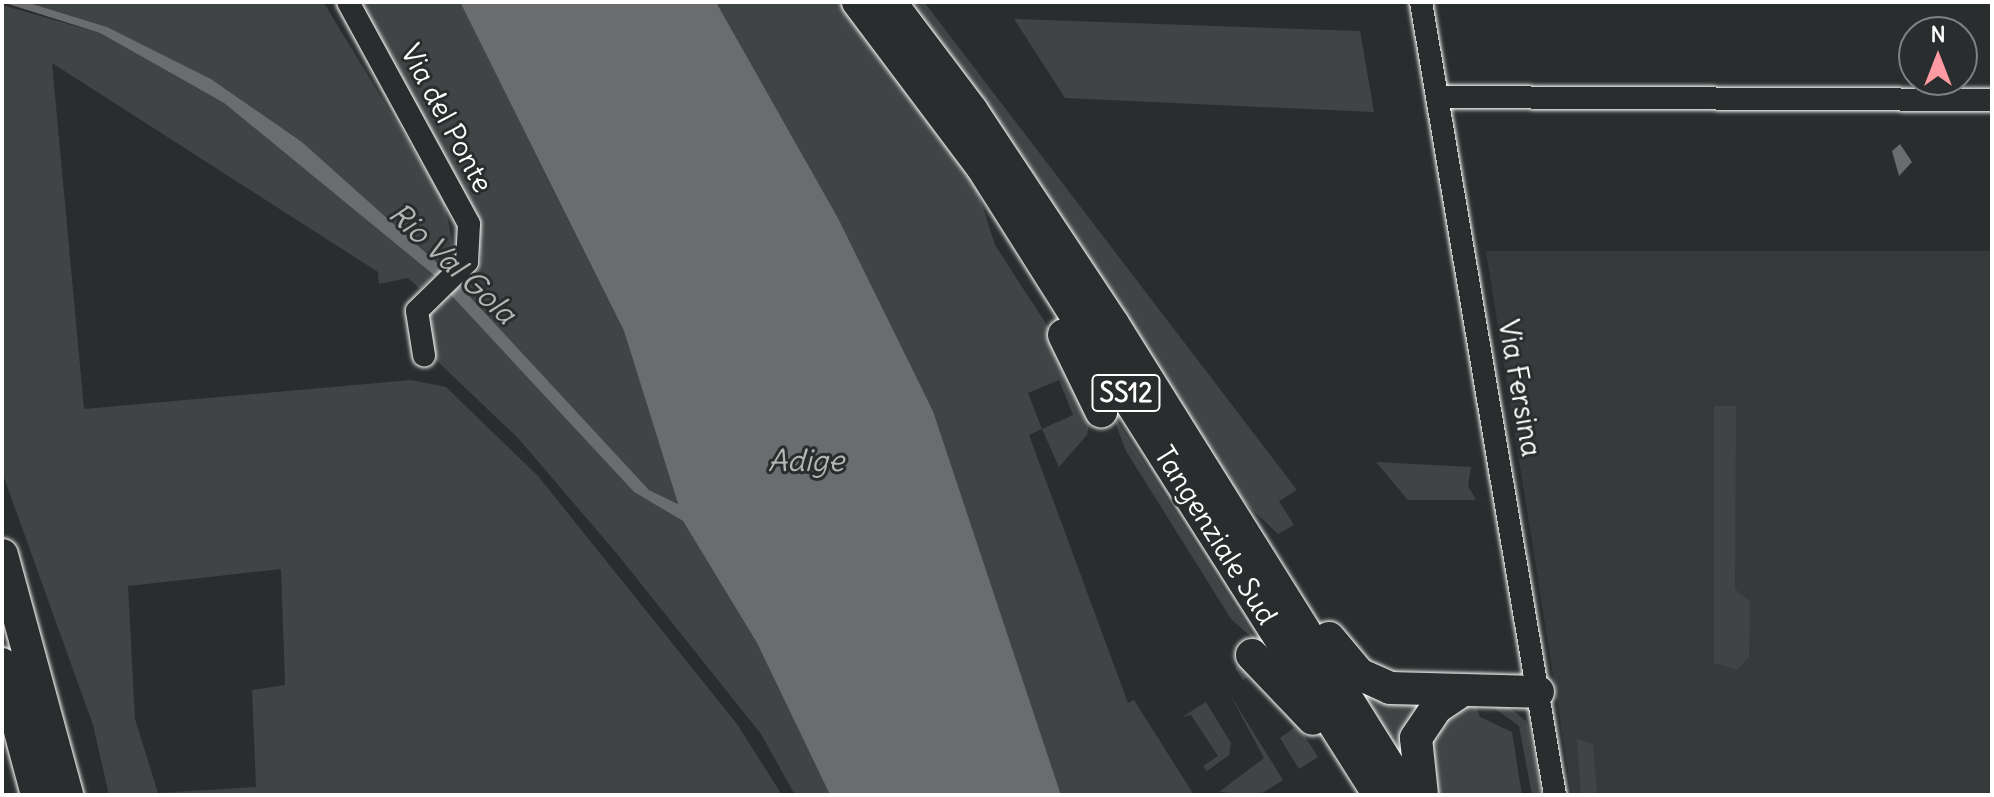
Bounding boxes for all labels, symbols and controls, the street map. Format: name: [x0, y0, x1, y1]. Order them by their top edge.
north arrow: [1898, 16, 1978, 96]
text: N: [1930, 20, 1946, 48]
street label: Via del Ponte: [394, 38, 500, 198]
water label: Rio Val Gola: [382, 195, 524, 331]
street label: Via Fersina: [1491, 317, 1549, 459]
road number: SS12: [1090, 371, 1162, 415]
street label: Tangenziale Sud: [1148, 440, 1284, 630]
water label: Adige: [768, 442, 844, 478]

